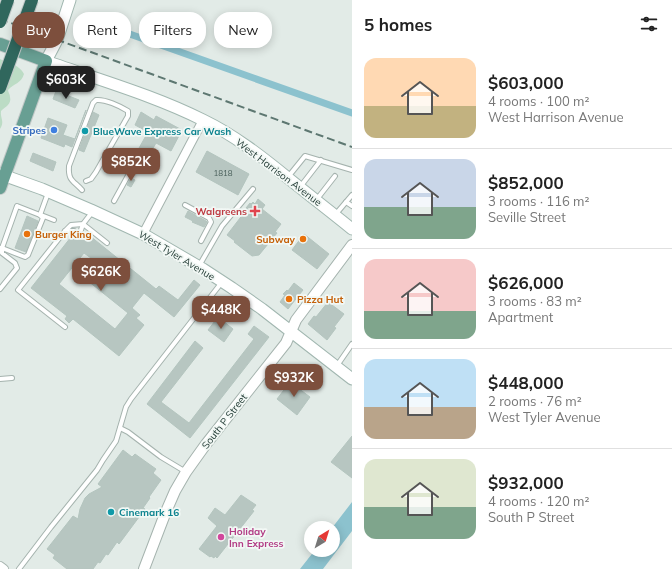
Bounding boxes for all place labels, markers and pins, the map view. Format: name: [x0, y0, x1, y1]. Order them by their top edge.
pin: $603K: [38, 66, 94, 100]
place label: Stripes: [13, 124, 46, 137]
marker: Stripes: [49, 125, 59, 135]
place label: BlueWave Express Car Wash: [93, 125, 231, 138]
marker: BlueWave Express Car Wash: [80, 126, 90, 136]
pin: $852K: [103, 148, 159, 182]
place label: Walgreens: [196, 205, 247, 218]
marker: Walgreens: [250, 206, 260, 216]
place label: Burger King: [35, 228, 92, 241]
marker: Burger King: [22, 229, 32, 239]
place label: Subway: [256, 233, 296, 246]
marker: Subway: [298, 234, 308, 244]
pin: $626K: [73, 258, 129, 292]
place label: Pizza Hut: [297, 293, 343, 306]
marker: Pizza Hut: [284, 294, 294, 304]
pin: $448K: [193, 296, 249, 330]
pin: $932K: [266, 364, 322, 398]
place label: Cinemark 16: [119, 506, 179, 519]
marker: Cinemark 16: [106, 507, 116, 517]
place label: Holiday Inn Express: [229, 525, 284, 550]
marker: Holiday Inn Express: [216, 532, 226, 542]

